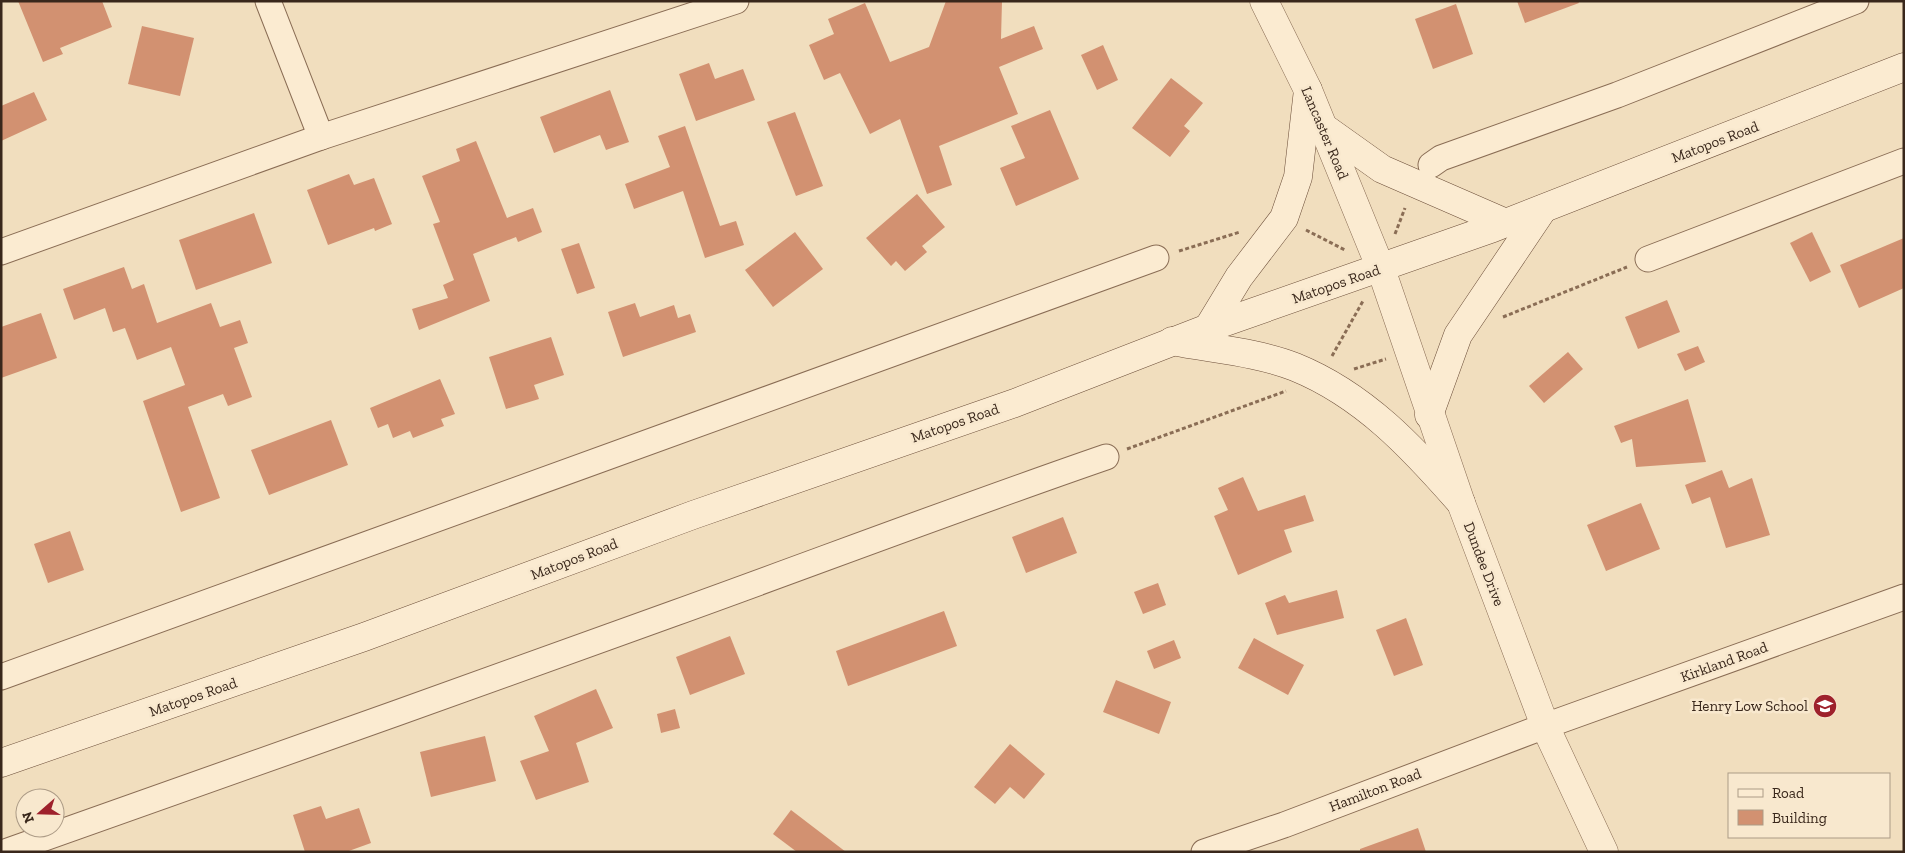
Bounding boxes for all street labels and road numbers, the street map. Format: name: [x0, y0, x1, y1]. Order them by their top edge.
street label: Lancaster Road: [1297, 84, 1353, 183]
street label: Matopos Road: [1669, 117, 1762, 167]
street label: Matopos Road: [1290, 260, 1383, 307]
street label: Matopos Road: [909, 399, 1002, 446]
street label: Dundee Drive: [1460, 519, 1508, 609]
street label: Matopos Road: [528, 534, 621, 584]
street label: Kirkland Road: [1678, 638, 1771, 686]
street label: Matopos Road: [147, 673, 240, 720]
street label: Hamilton Road: [1326, 764, 1424, 816]

